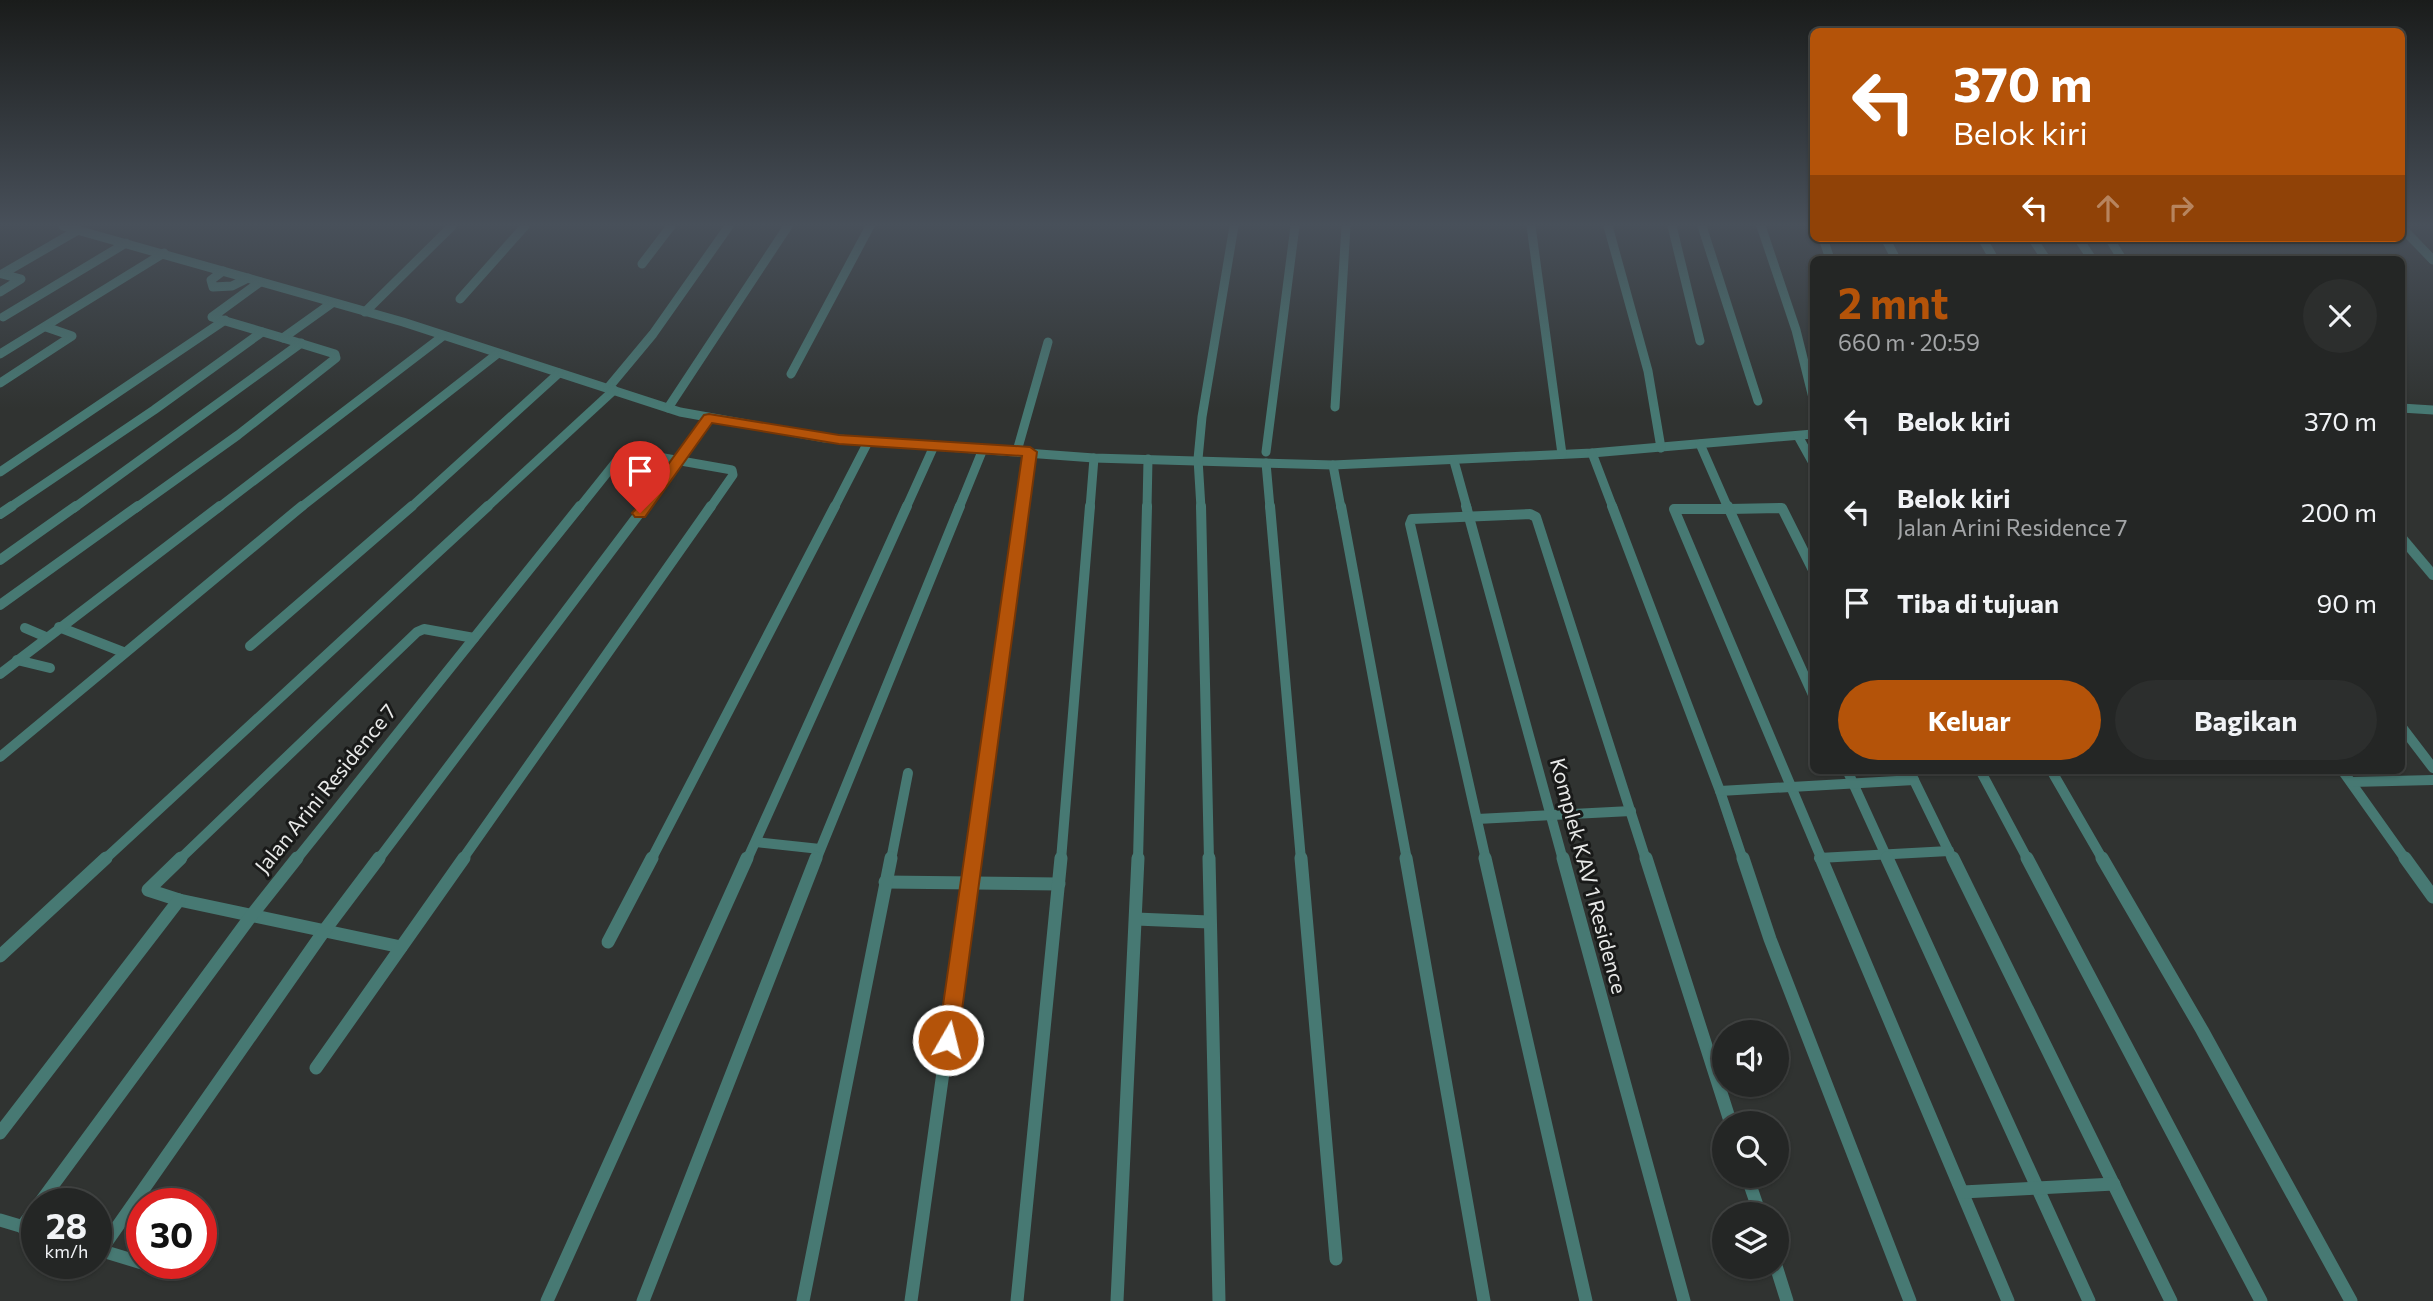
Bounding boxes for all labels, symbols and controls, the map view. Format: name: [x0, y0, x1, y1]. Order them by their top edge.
text: 370 m: [1953, 52, 2092, 112]
icon: left: [1838, 56, 1929, 147]
text: Belok kiri: [1953, 112, 2088, 152]
icon: left: [2016, 189, 2054, 227]
icon: ahead: [2089, 189, 2127, 227]
icon: right: [2162, 189, 2200, 227]
text: 2 mnt: [1838, 276, 1949, 328]
button: close: [2303, 279, 2377, 353]
text: 660 m · 20:59: [1838, 328, 1980, 356]
icon: left: [1838, 402, 1876, 440]
text: Belok kiri: [1897, 405, 2011, 436]
text: 370 m: [2304, 405, 2377, 436]
pin: [610, 441, 670, 513]
icon: arrive: [621, 452, 659, 490]
text: Belok kiri: [1897, 482, 2011, 513]
icon: left: [1838, 493, 1876, 531]
text: 200 m: [2301, 496, 2377, 527]
text: Jalan Arini Residence 7: [1897, 513, 2127, 541]
icon: arrive: [1838, 584, 1876, 622]
text: Tiba di tujuan: [1897, 587, 2059, 618]
text: 90 m: [2317, 587, 2377, 618]
button: Keluar: [1838, 680, 2101, 760]
button: Bagikan: [2115, 680, 2377, 760]
street label: Jalan Arini Residence 7: [249, 698, 401, 878]
street label: Komplek KAV 1 Residence: [1546, 755, 1633, 996]
position arrow: [911, 1003, 985, 1077]
map controls: [1712, 1020, 1789, 1279]
button: sound: [1712, 1020, 1789, 1097]
button: search: [1712, 1111, 1789, 1188]
speed limit sign: 30: [126, 1188, 217, 1279]
button: layers: [1712, 1202, 1789, 1279]
text: 28: [46, 1203, 87, 1246]
text: km/h: [45, 1240, 88, 1262]

